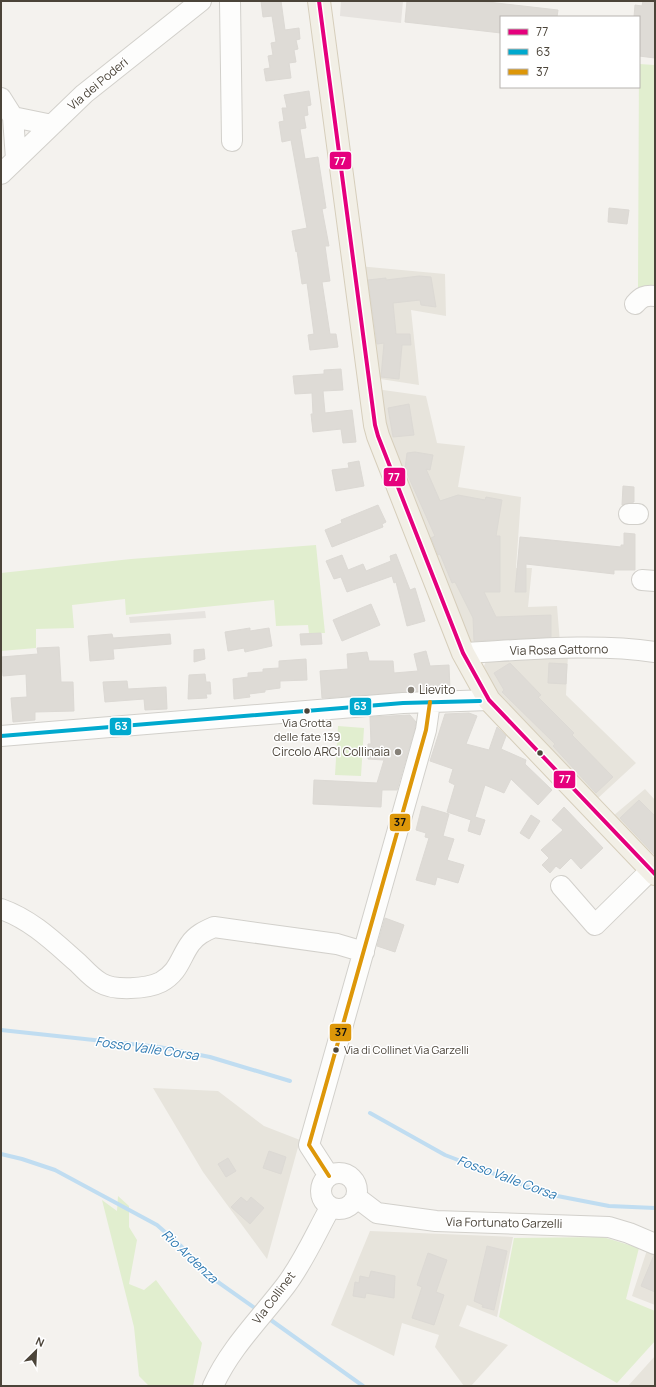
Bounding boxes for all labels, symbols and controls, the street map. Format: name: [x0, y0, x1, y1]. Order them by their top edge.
legend: [500, 16, 640, 88]
text: 77: [536, 23, 548, 40]
text: 63: [536, 43, 550, 60]
street label: Via dei Poderi: [64, 53, 131, 114]
text: 37: [536, 63, 549, 80]
line badge: 77: [329, 151, 352, 170]
text: 77: [334, 153, 346, 168]
line badge: 77: [383, 467, 406, 487]
text: 77: [388, 469, 400, 484]
street label: Via Rosa Gattorno: [510, 640, 608, 659]
place label: Lievito: [419, 681, 455, 698]
marker: Lievito: [406, 685, 416, 695]
line badge: 63: [349, 697, 372, 716]
text: 63: [353, 698, 367, 713]
marker: Via Grotta delle fate 139: [302, 706, 312, 716]
place label: Via Grotta delle fate 139: [274, 715, 340, 744]
line badge: 63: [109, 717, 132, 736]
text: 63: [114, 718, 128, 733]
place label: Circolo ARCI Collinaia: [272, 743, 390, 760]
marker: Circolo ARCI Collinaia: [393, 747, 403, 757]
unlabelled marker: [535, 748, 545, 758]
line badge: 77: [553, 770, 576, 789]
text: 77: [559, 771, 571, 786]
line badge: 37: [389, 813, 411, 832]
text: 37: [394, 814, 406, 829]
line badge: 37: [329, 1023, 352, 1042]
text: 37: [335, 1024, 347, 1039]
water label: Fosso Valle Corsa: [94, 1032, 201, 1064]
place label: Via di Collinet Via Garzelli: [344, 1042, 469, 1057]
marker: Via di Collinet Via Garzelli: [331, 1045, 341, 1055]
water label: Fosso Valle Corsa: [455, 1151, 560, 1204]
street label: Via Fortunato Garzelli: [446, 1213, 562, 1232]
water label: Rio Ardenza: [158, 1225, 223, 1287]
street label: Via Collinet: [248, 1268, 299, 1328]
north arrow: [16, 1331, 56, 1371]
text: N: [34, 1333, 47, 1350]

